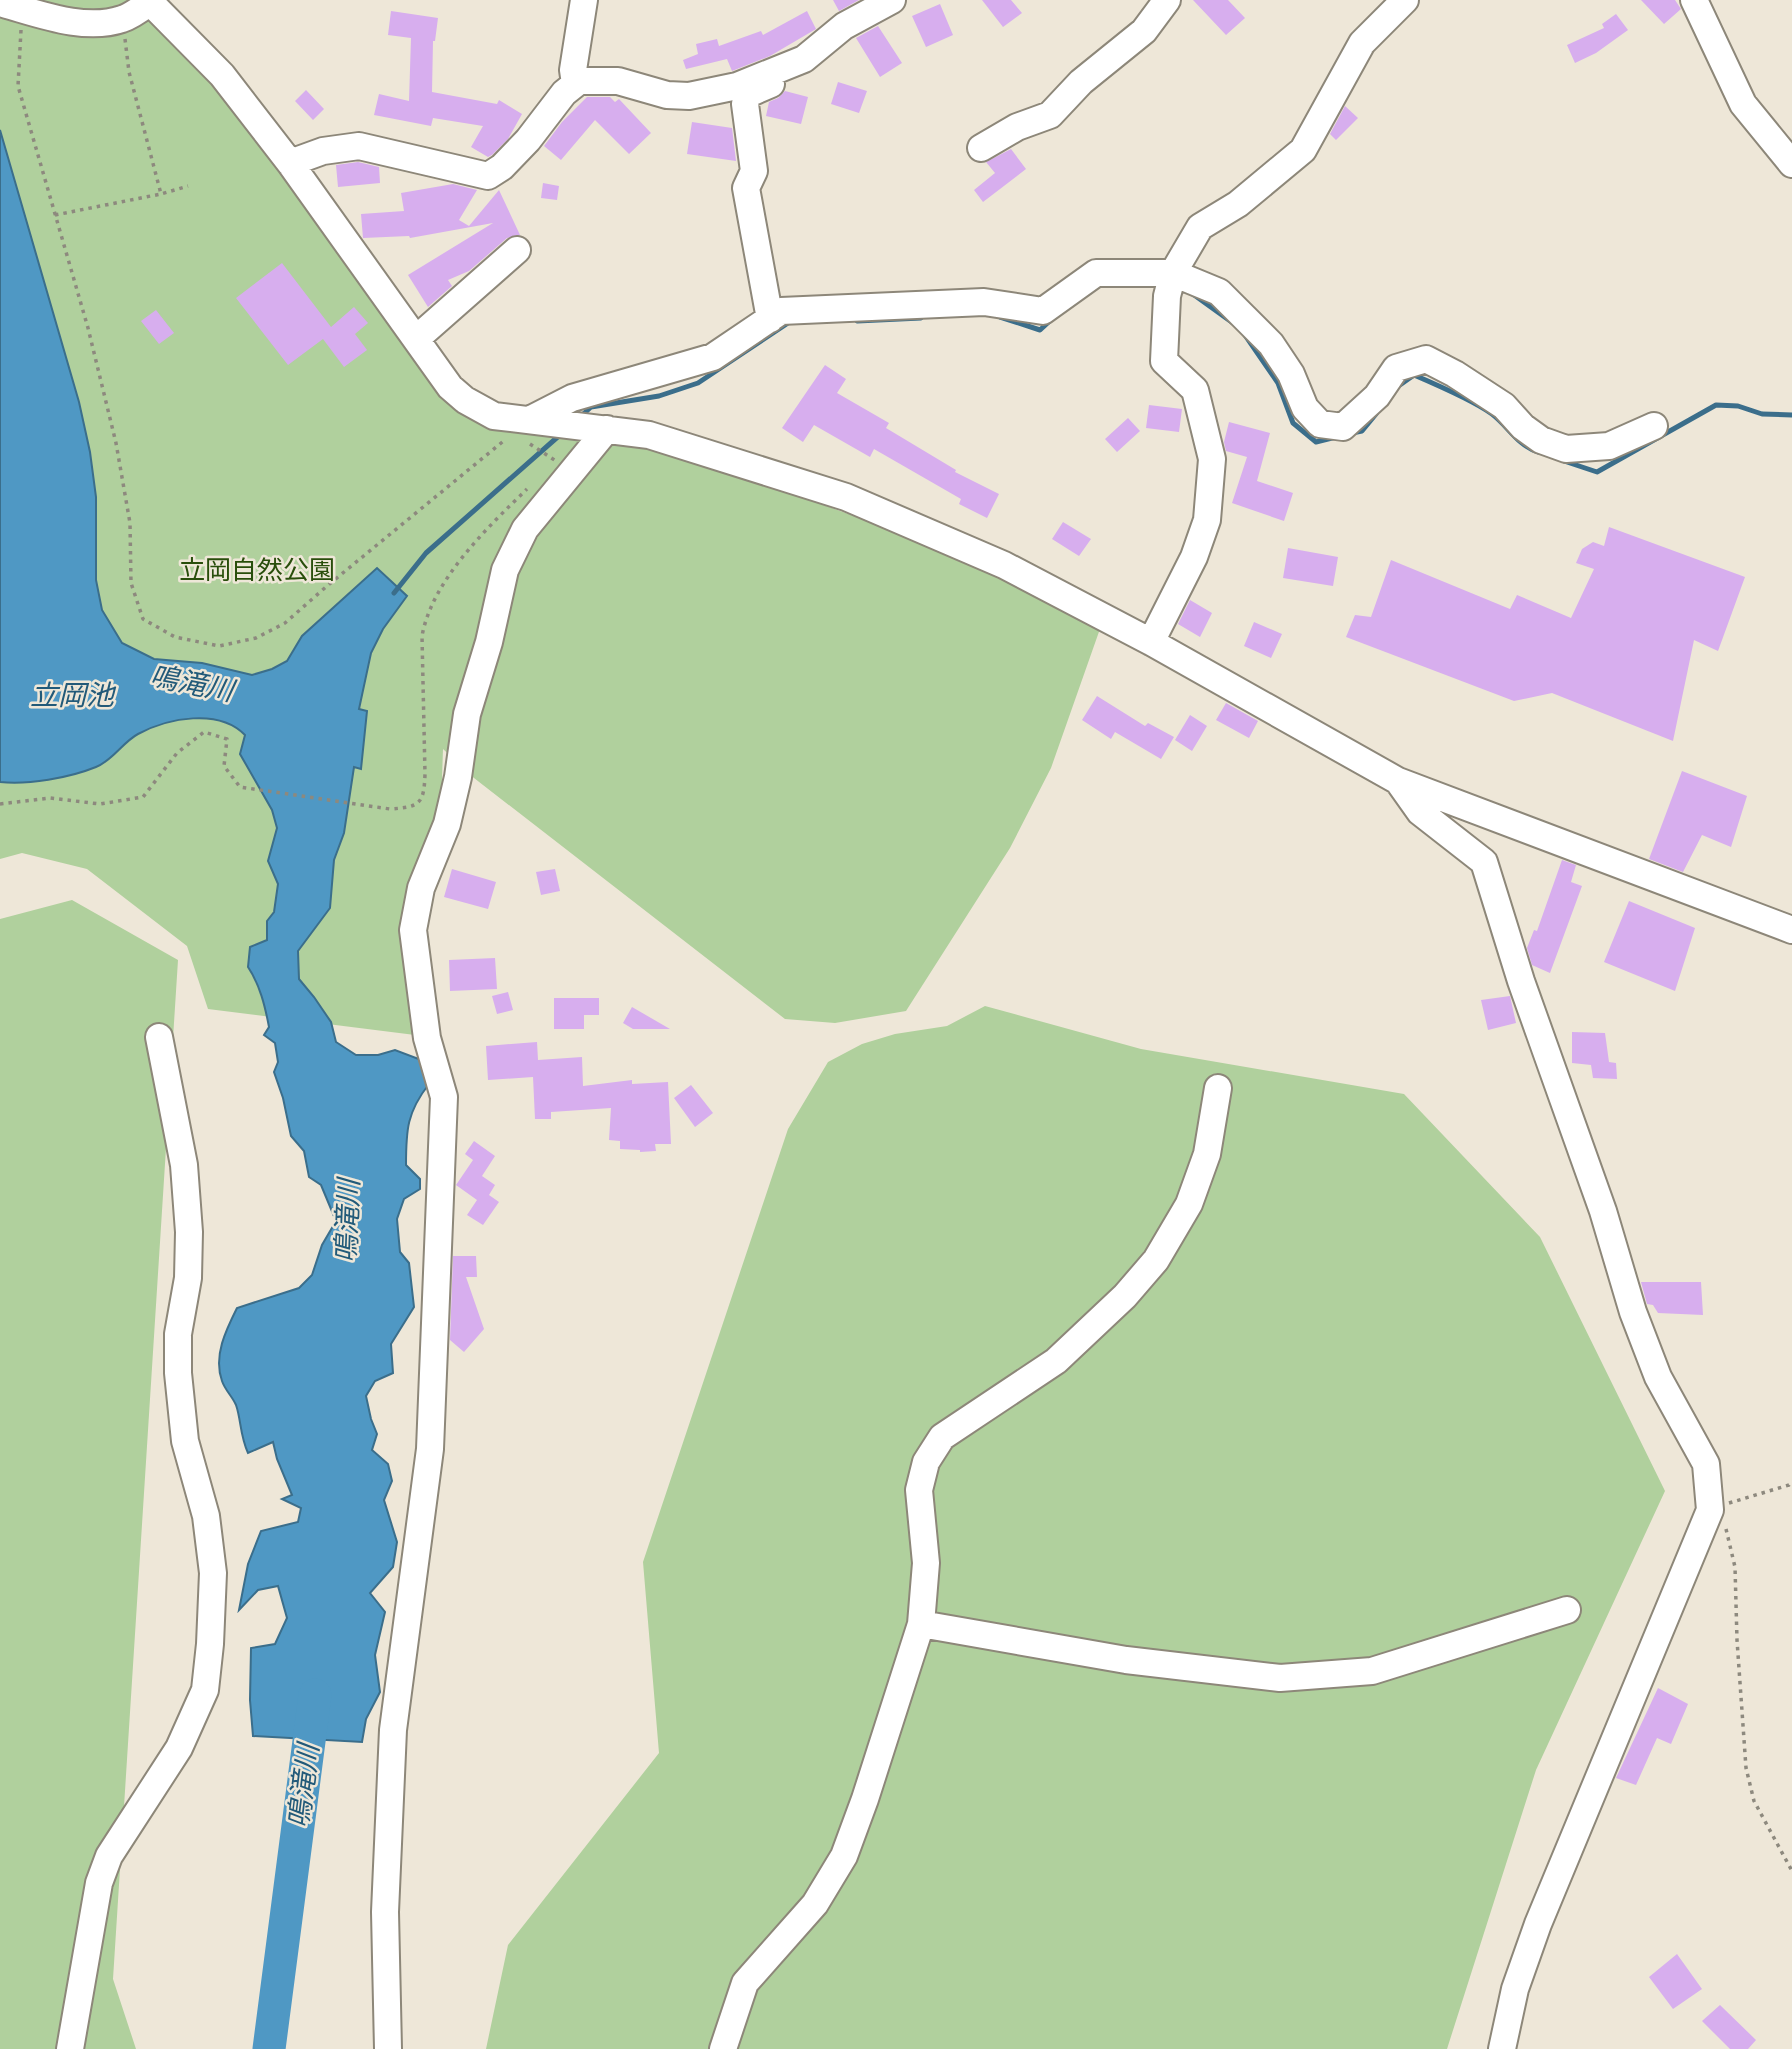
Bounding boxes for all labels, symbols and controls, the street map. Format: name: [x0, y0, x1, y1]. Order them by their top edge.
park label: 立岡自然公園: [179, 553, 335, 584]
water label: 鳴滝川: [148, 657, 240, 707]
water label: 立岡池: [30, 677, 117, 711]
water label: 鳴滝川: [328, 1175, 365, 1264]
water label: 鳴滝川: [280, 1739, 324, 1830]

